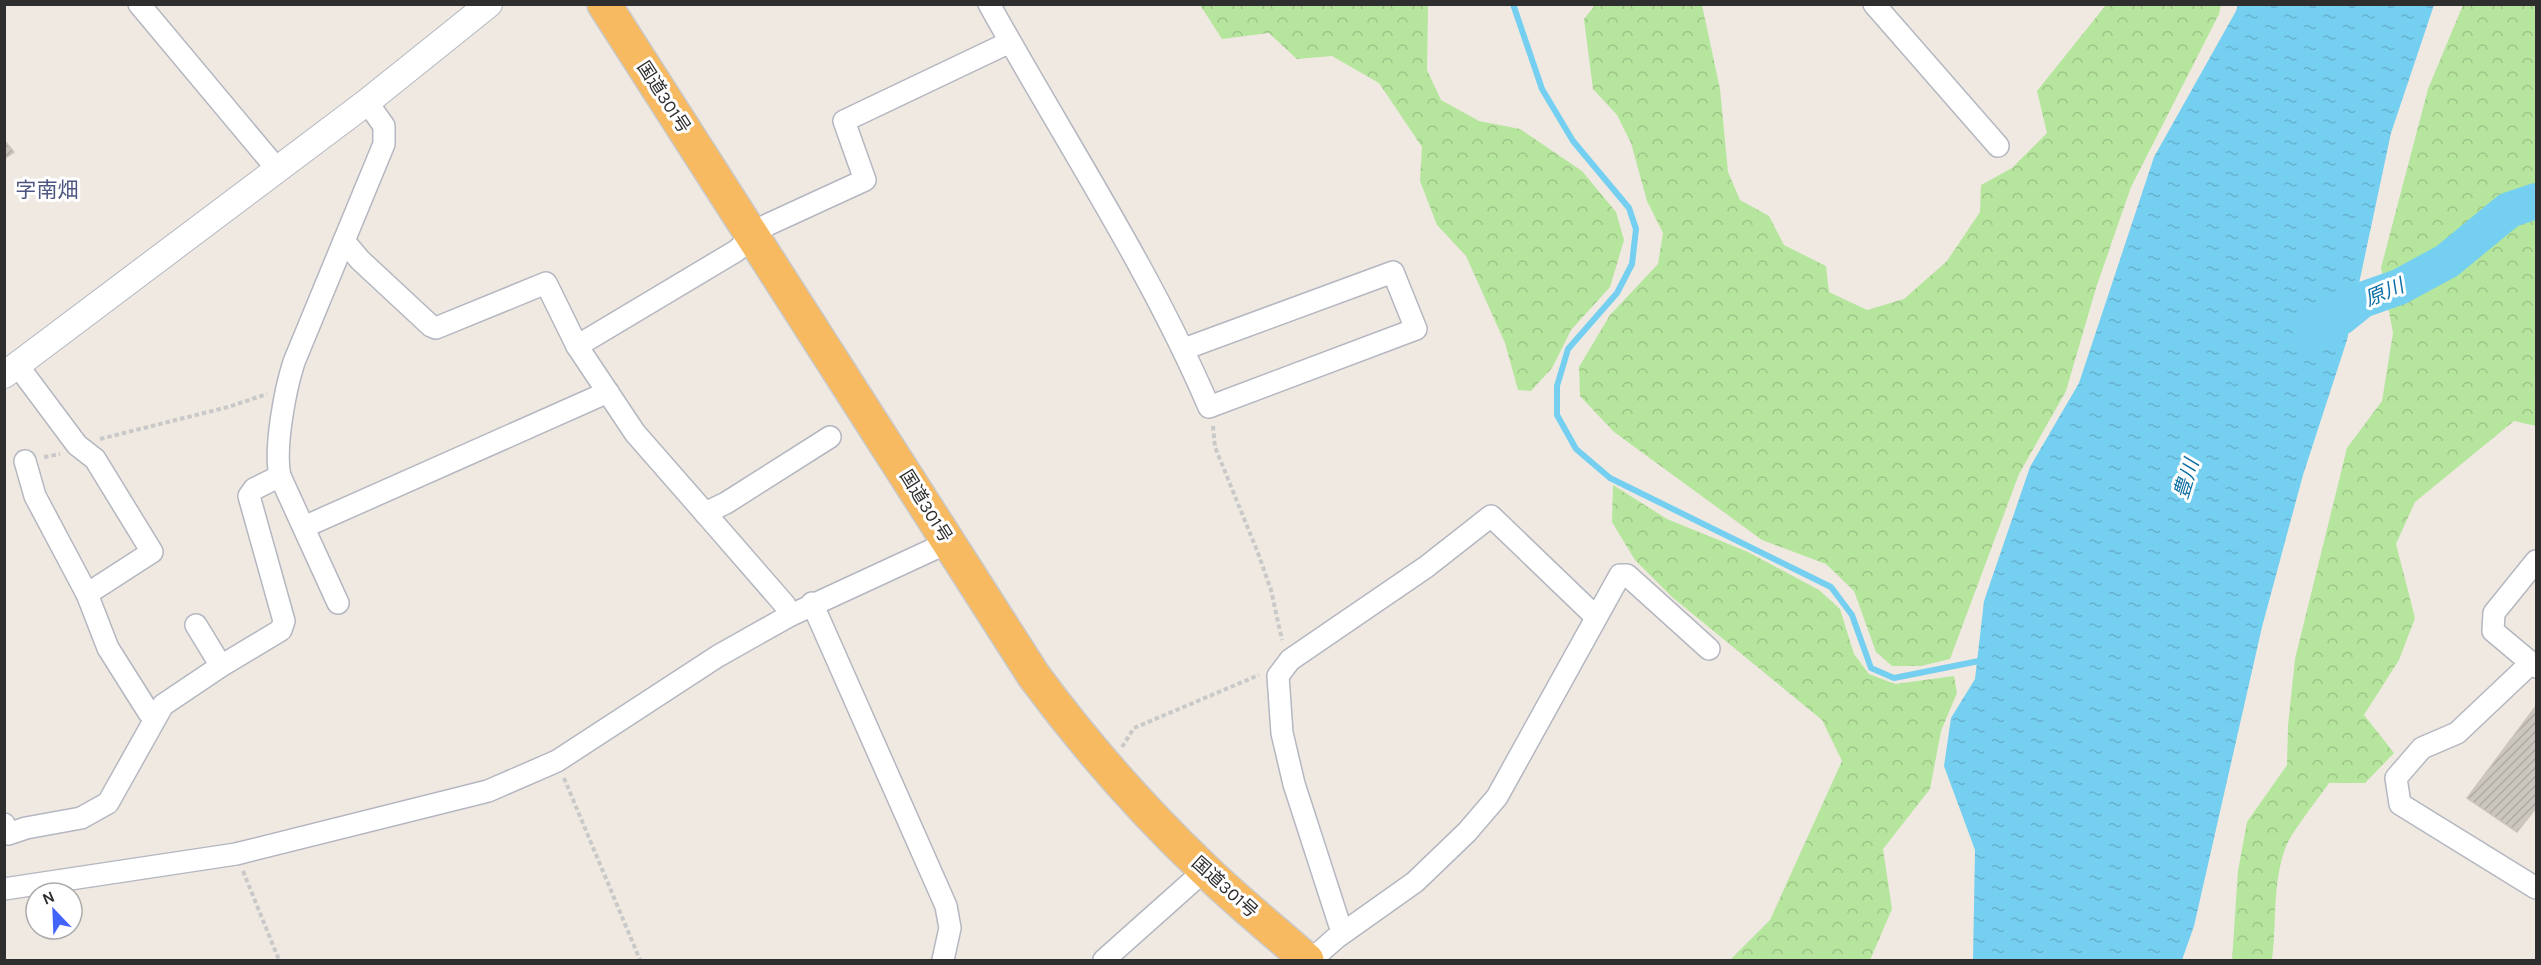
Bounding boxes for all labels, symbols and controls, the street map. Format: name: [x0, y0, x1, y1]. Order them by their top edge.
street label: 国道301号: [633, 57, 695, 137]
district label: 字南畑: [16, 178, 79, 202]
water label: 原川: [2361, 273, 2409, 311]
water label: 豊川: [2170, 455, 2204, 502]
street label: 国道301号: [895, 466, 957, 546]
street label: 国道301号: [1187, 852, 1263, 922]
north arrow: [24, 881, 84, 941]
text: N: [39, 887, 57, 909]

